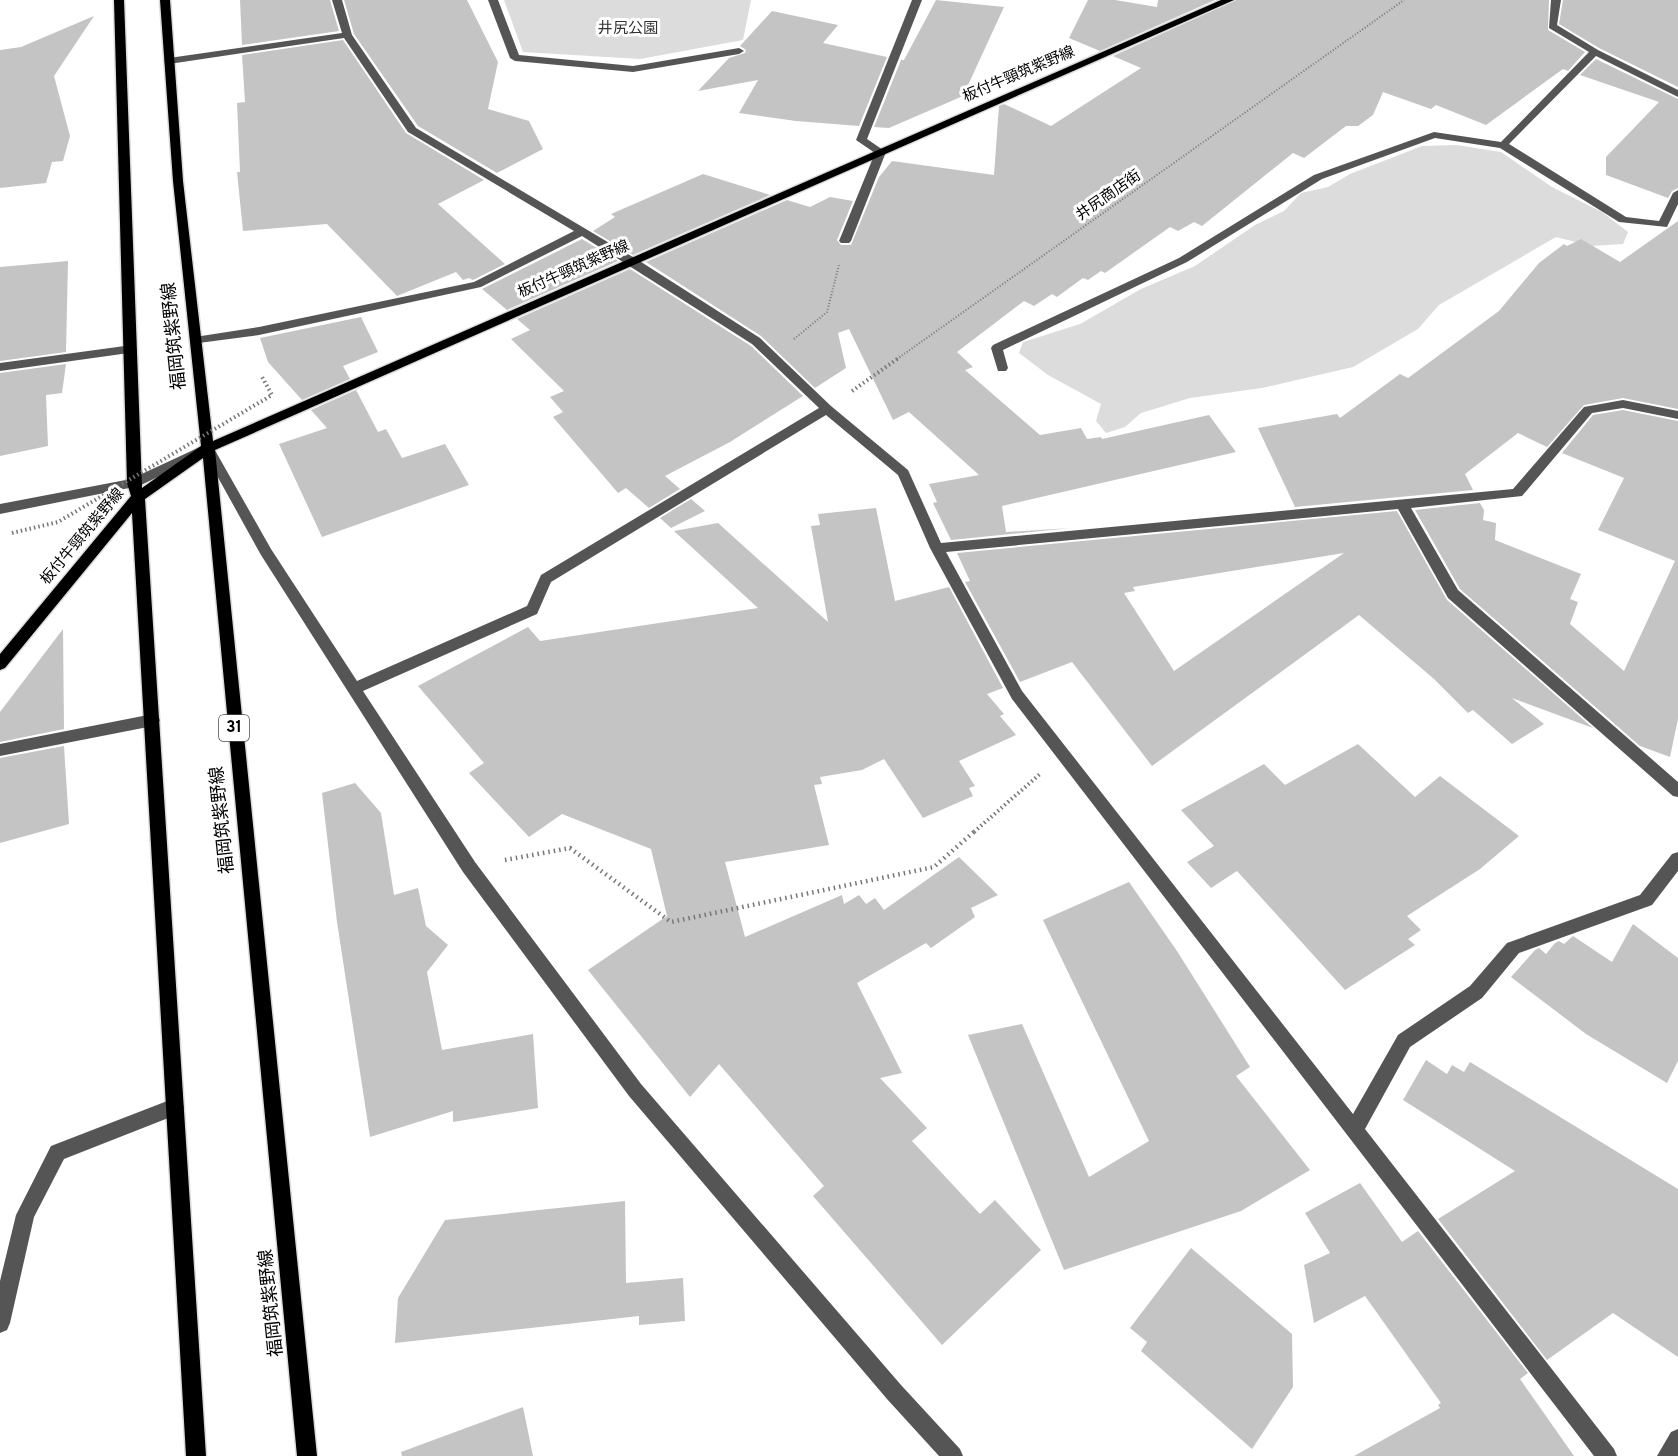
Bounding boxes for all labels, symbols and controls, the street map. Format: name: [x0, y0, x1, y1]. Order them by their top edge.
park label: 井尻公園: [598, 19, 658, 39]
street label: 板付牛頸筑紫野線: [960, 42, 1078, 107]
street label: 井尻商店街: [1072, 166, 1145, 225]
street label: 板付牛頸筑紫野線: [515, 236, 633, 303]
street label: 福岡筑紫野線: [158, 281, 192, 391]
street label: 板付牛頸筑紫野線: [36, 484, 129, 589]
road number: 31: [219, 715, 249, 741]
street label: 福岡筑紫野線: [206, 765, 240, 875]
street label: 福岡筑紫野線: [255, 1248, 289, 1358]

